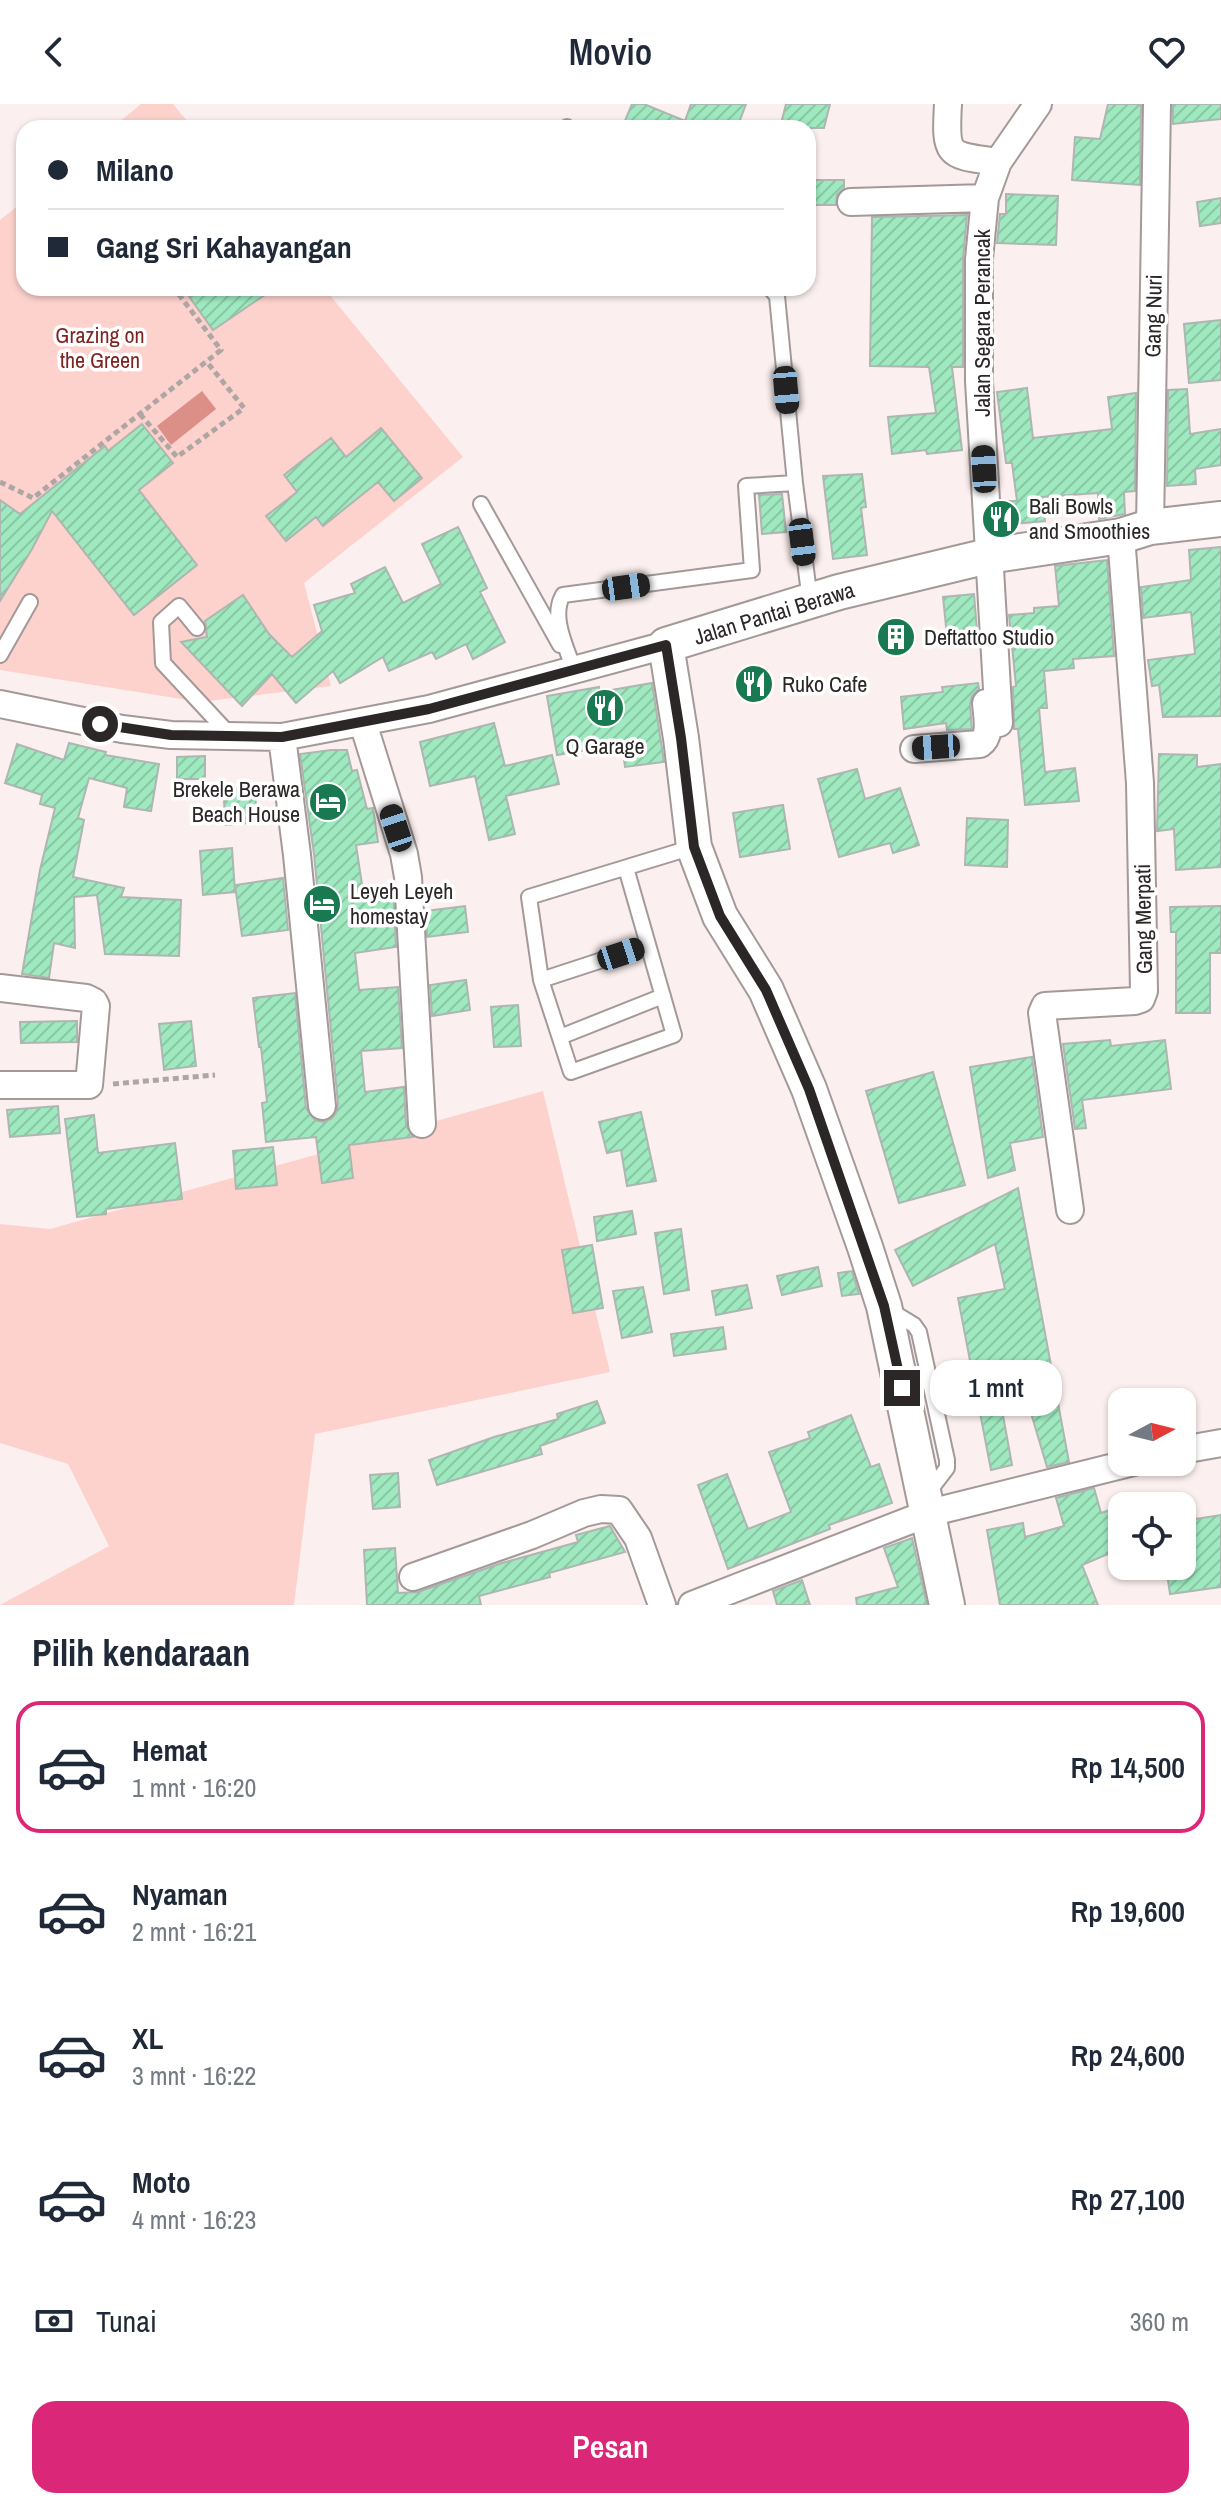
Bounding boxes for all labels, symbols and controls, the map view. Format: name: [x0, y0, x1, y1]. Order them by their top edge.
text: Movio: [569, 28, 652, 76]
icon: back: [32, 30, 76, 74]
icon: heart: [1145, 30, 1189, 74]
text: Milano: [96, 150, 174, 190]
text: Gang Sri Kahayangan: [96, 227, 352, 267]
street label: Jalan Segara Perancak: [967, 228, 997, 417]
street label: Gang Nuri: [1137, 274, 1169, 358]
park label: Grazing on the Green: [55, 320, 145, 375]
car: [772, 365, 800, 415]
car: [971, 444, 997, 494]
place label: Bali Bowls and Smoothies: [1029, 491, 1150, 546]
restaurant icon: Bali Bowls and Smoothies: [980, 498, 1022, 540]
car: [787, 517, 817, 567]
car: [601, 572, 651, 602]
street label: Jalan Pantai Berawa: [690, 574, 858, 652]
building icon: Deftattoo Studio: [875, 616, 917, 658]
place label: Deftattoo Studio: [924, 622, 1054, 652]
restaurant icon: Ruko Cafe: [733, 663, 775, 705]
place label: Ruko Cafe: [782, 669, 867, 699]
restaurant icon: Q Garage: [584, 687, 626, 729]
route start: [82, 706, 118, 742]
place label: Q Garage: [565, 731, 645, 761]
car: [911, 733, 961, 761]
place label: Brekele Berawa Beach House: [173, 774, 300, 829]
hotel icon: Brekele Berawa Beach House: [307, 781, 349, 823]
car: [377, 801, 415, 855]
street label: Gang Merpati: [1127, 864, 1159, 974]
place label: Leyeh Leyeh homestay: [350, 876, 453, 931]
hotel icon: Leyeh Leyeh homestay: [301, 883, 343, 925]
car: [594, 935, 648, 973]
callout: 1 mnt: [930, 1360, 1062, 1416]
route end: [884, 1370, 920, 1406]
text: 1 mnt: [968, 1370, 1024, 1405]
north arrow: [1108, 1388, 1196, 1476]
map controls: [1108, 1388, 1196, 1580]
button: locate: [1108, 1492, 1196, 1580]
text: Pilih kendaraan: [32, 1629, 250, 1677]
text: Hemat: [132, 1730, 207, 1770]
icon: car: [36, 1731, 108, 1803]
text: Rp 14,500: [1071, 1747, 1185, 1787]
text: 1 mnt · 16:20: [132, 1770, 256, 1805]
text: Nyaman: [132, 1874, 228, 1914]
icon: car: [36, 1875, 108, 1947]
text: Rp 19,600: [1071, 1891, 1185, 1931]
text: 2 mnt · 16:21: [132, 1914, 256, 1949]
text: XL: [132, 2018, 163, 2058]
icon: car: [36, 2019, 108, 2091]
text: Rp 24,600: [1071, 2035, 1185, 2075]
text: 3 mnt · 16:22: [132, 2058, 256, 2093]
text: Moto: [132, 2162, 191, 2202]
icon: car: [36, 2163, 108, 2235]
text: Rp 27,100: [1071, 2179, 1185, 2219]
text: 4 mnt · 16:23: [132, 2202, 256, 2237]
icon: cash: [32, 2299, 76, 2343]
text: Tunai: [96, 2301, 157, 2341]
text: 360 m: [1130, 2304, 1189, 2339]
button: Pesan: [32, 2401, 1189, 2493]

